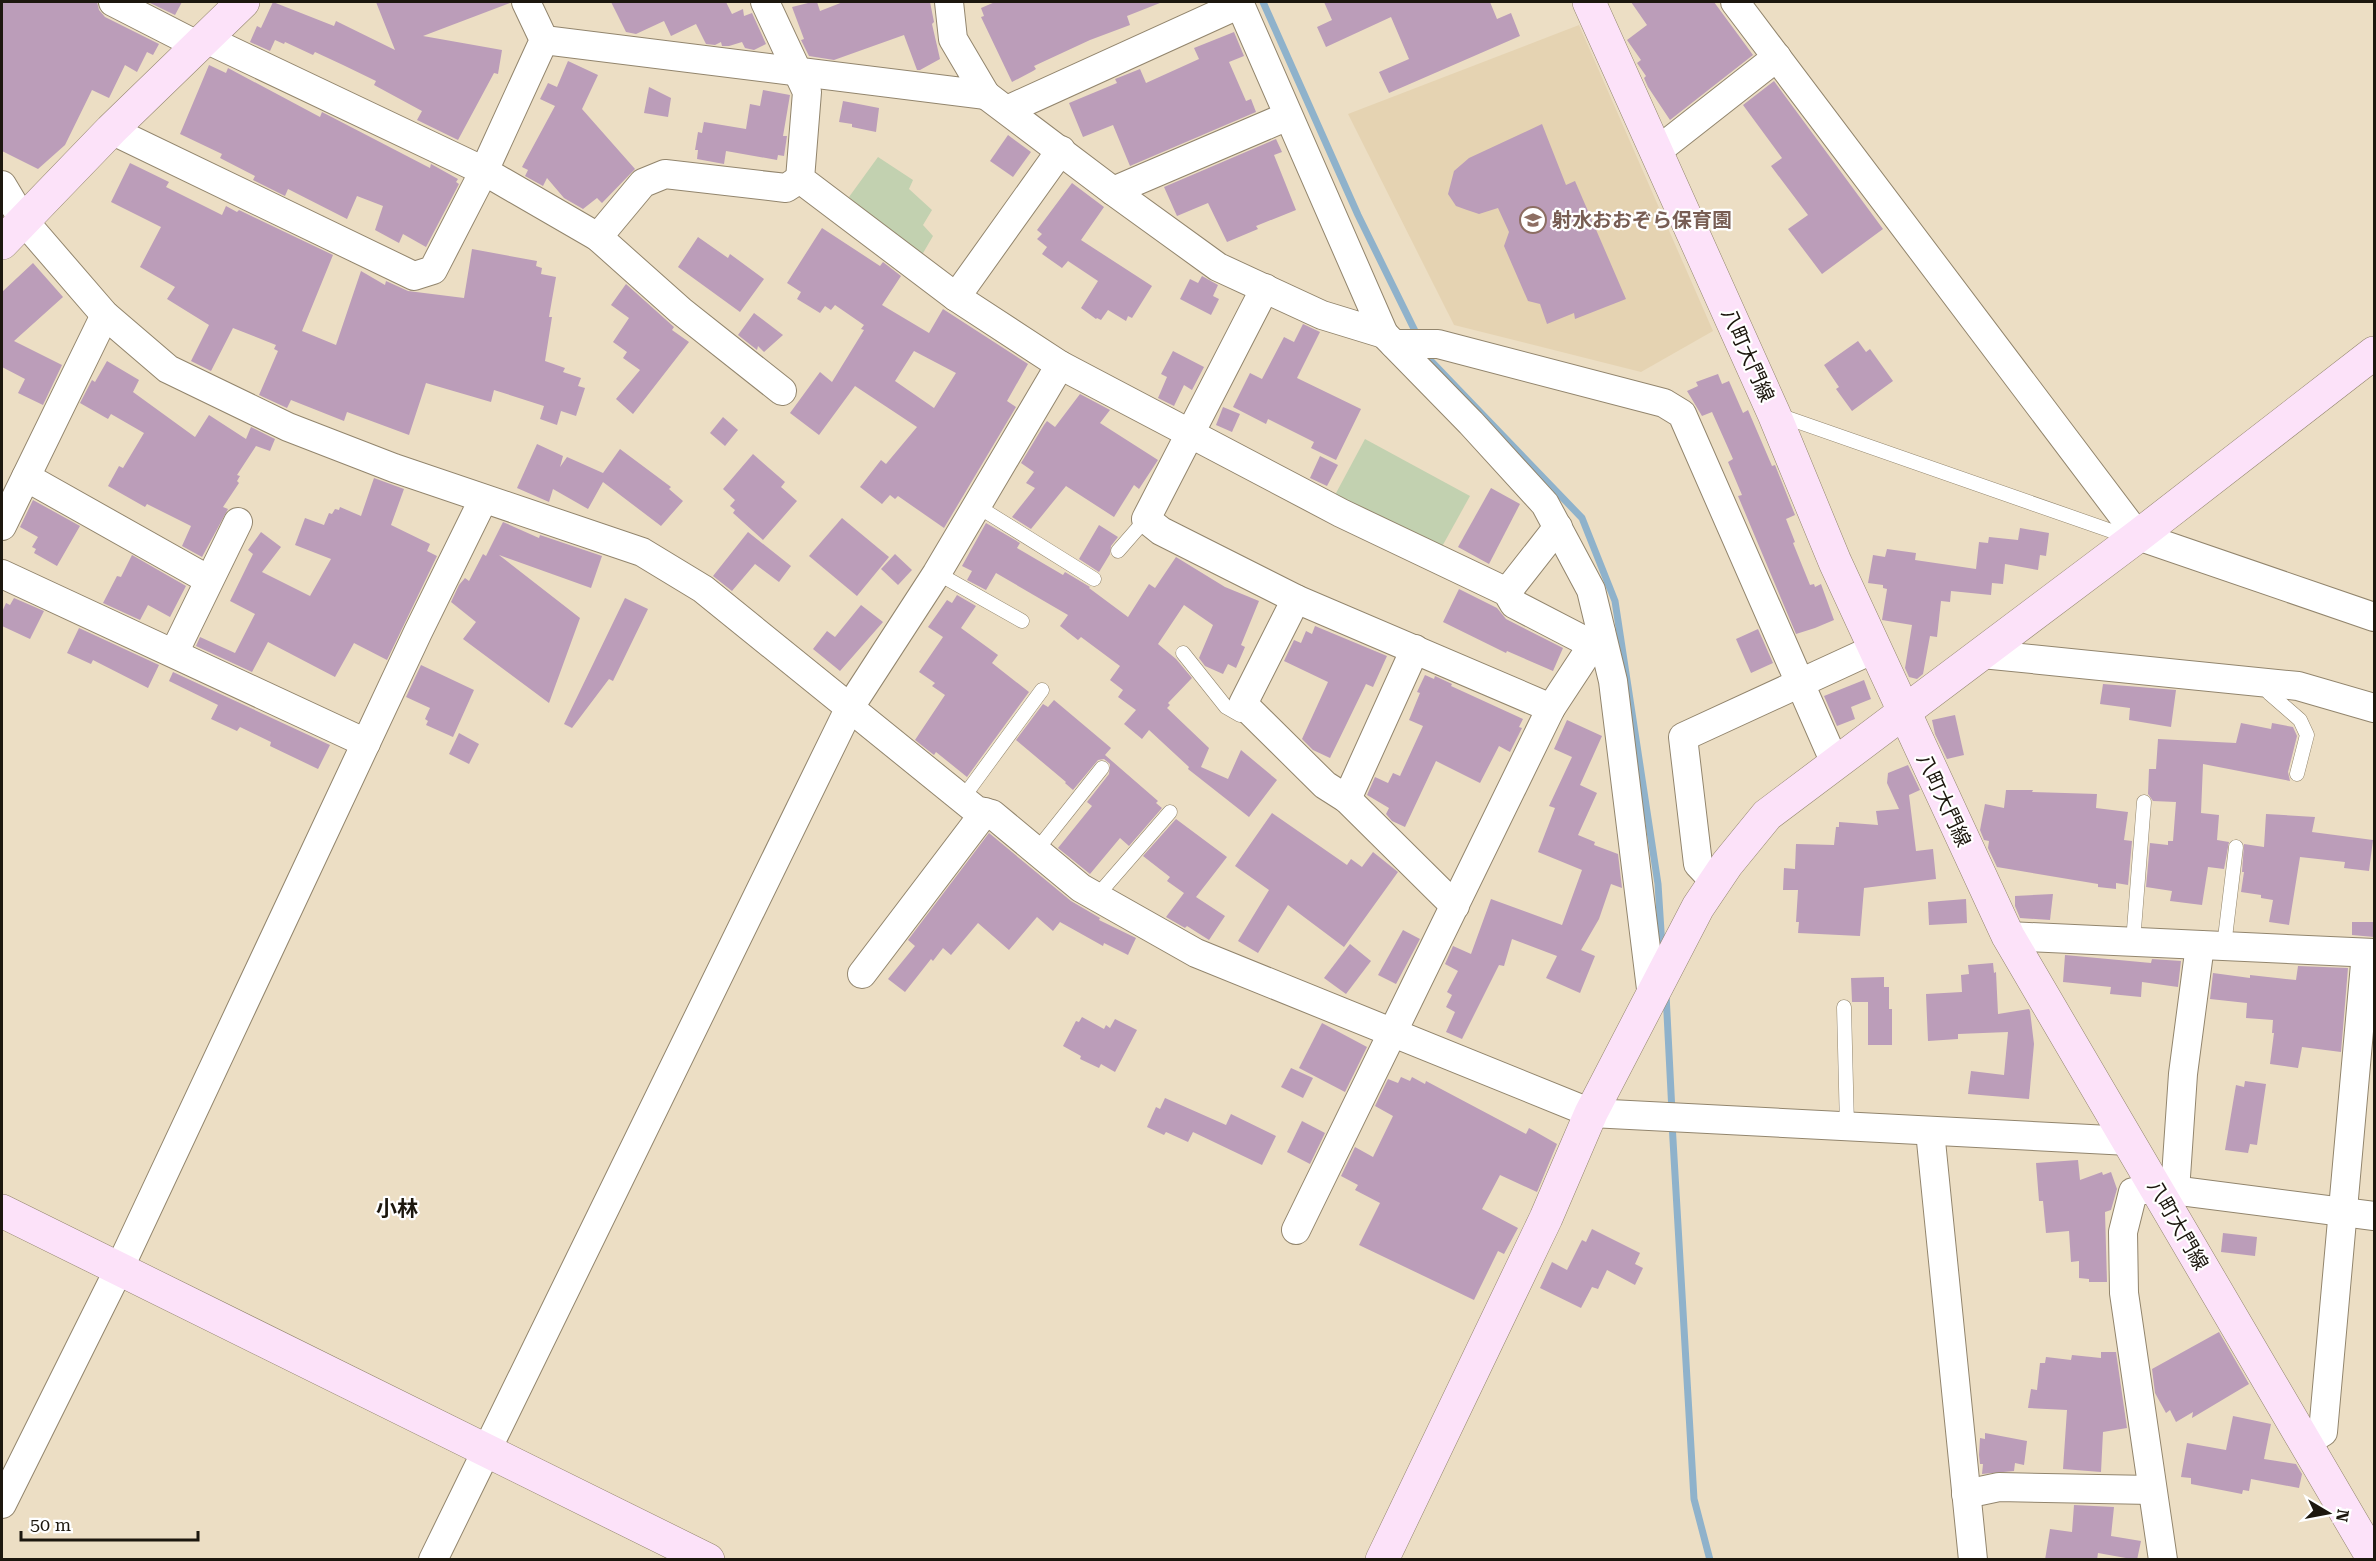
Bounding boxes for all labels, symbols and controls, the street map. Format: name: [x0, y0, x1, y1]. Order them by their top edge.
school or university icon: 射水おおぞら保育園: [1518, 205, 1548, 235]
place label: 射水おおぞら保育園: [1552, 208, 1732, 232]
street label: 八町大門線: [1717, 304, 1779, 406]
street label: 八町大門線: [1912, 750, 1976, 850]
street label: 八町大門線: [2143, 1176, 2213, 1274]
district label: 小林: [376, 1197, 418, 1221]
north arrow: [2298, 1483, 2358, 1543]
scale bar: [21, 1504, 198, 1542]
text: N: [2332, 1508, 2353, 1523]
text: 50 m: [30, 1514, 71, 1535]

